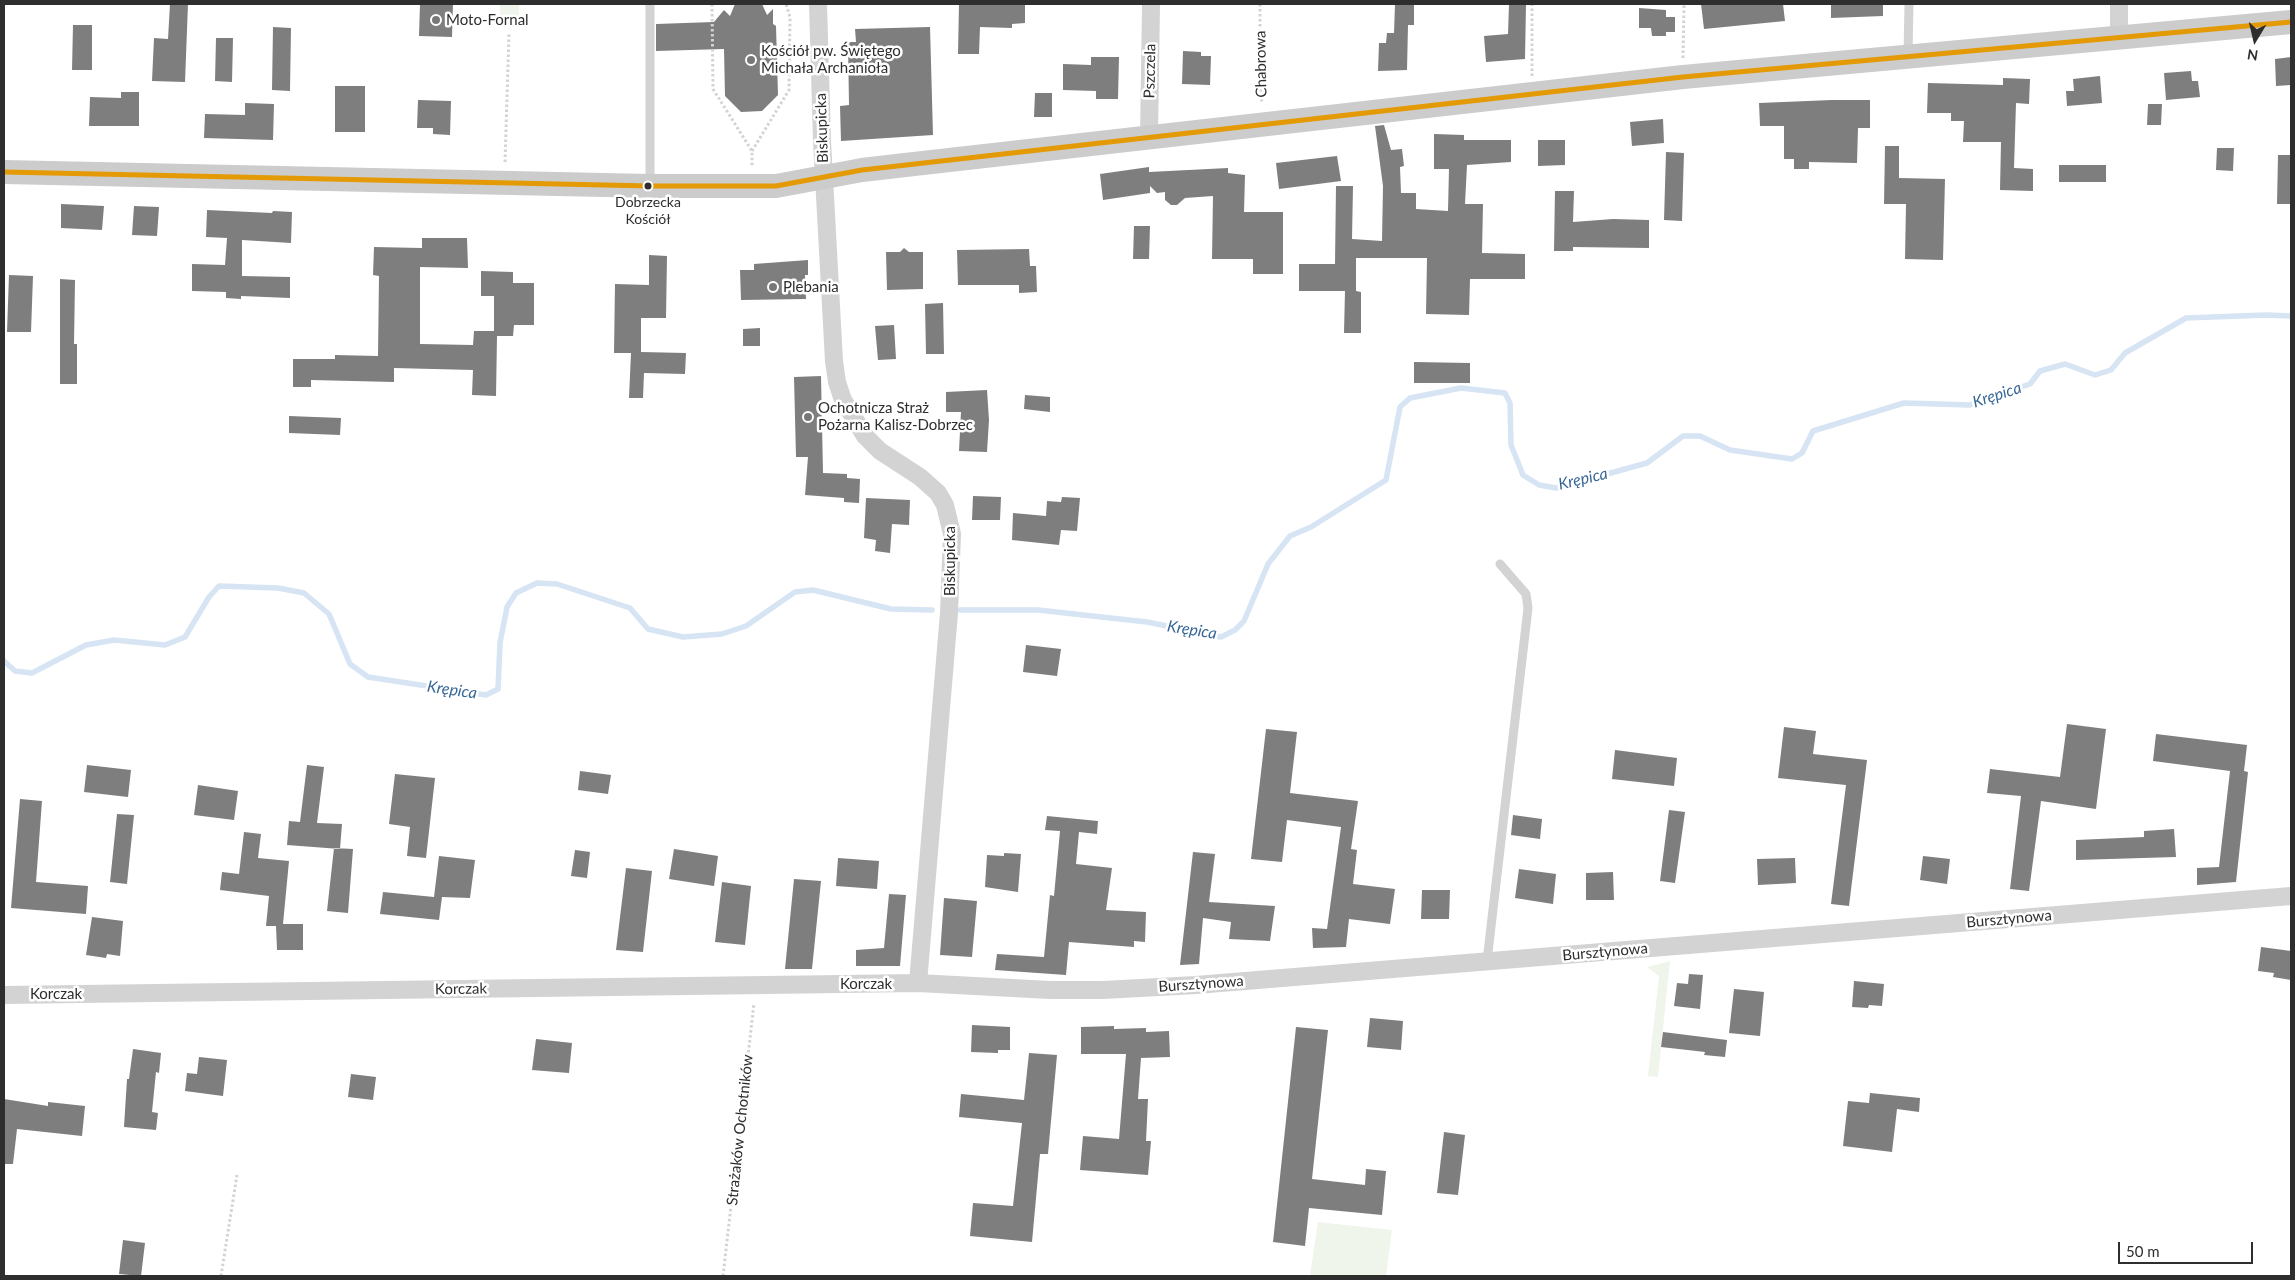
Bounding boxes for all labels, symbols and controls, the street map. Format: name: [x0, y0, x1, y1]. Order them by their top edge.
place label: Moto-Fornal: [446, 11, 529, 29]
marker: Moto-Fornal: [430, 14, 442, 26]
north arrow: [2230, 15, 2280, 65]
street label: Chabrowa: [1251, 30, 1271, 98]
place label: Kościół pw. Świętego Michała Archanioła: [761, 42, 901, 77]
street label: Pszczela: [1141, 44, 1159, 98]
text: N: [2246, 46, 2259, 65]
marker: Kościół pw. Świętego Michała Archanioła: [745, 54, 757, 66]
street label: Biskupicka: [812, 93, 832, 163]
marker: Dobrzecka Kościół: [643, 181, 653, 191]
place label: Dobrzecka Kościół: [615, 194, 681, 226]
place label: Plebania: [783, 278, 839, 296]
marker: Plebania: [767, 281, 779, 293]
water label: Krępica: [1970, 378, 2024, 412]
place label: Ochotnicza Straż Pożarna Kalisz-Dobrzec: [818, 399, 973, 434]
marker: Ochotnicza Straż Pożarna Kalisz-Dobrzec: [802, 411, 814, 423]
water label: Krępica: [1556, 464, 1610, 494]
street label: Biskupicka: [941, 526, 959, 596]
water label: Krępica: [1166, 617, 1218, 643]
water label: Krępica: [426, 677, 478, 703]
street label: Bursztynowa: [1966, 906, 2052, 932]
street label: Bursztynowa: [1562, 939, 1648, 965]
street label: Bursztynowa: [1158, 972, 1244, 996]
street label: Korczak: [840, 975, 892, 993]
street label: Korczak: [435, 980, 487, 998]
street label: Korczak: [30, 985, 82, 1003]
street label: Strażaków Ochotników: [723, 1054, 757, 1206]
scale bar: [2120, 1232, 2255, 1264]
text: 50 m: [2126, 1242, 2160, 1260]

